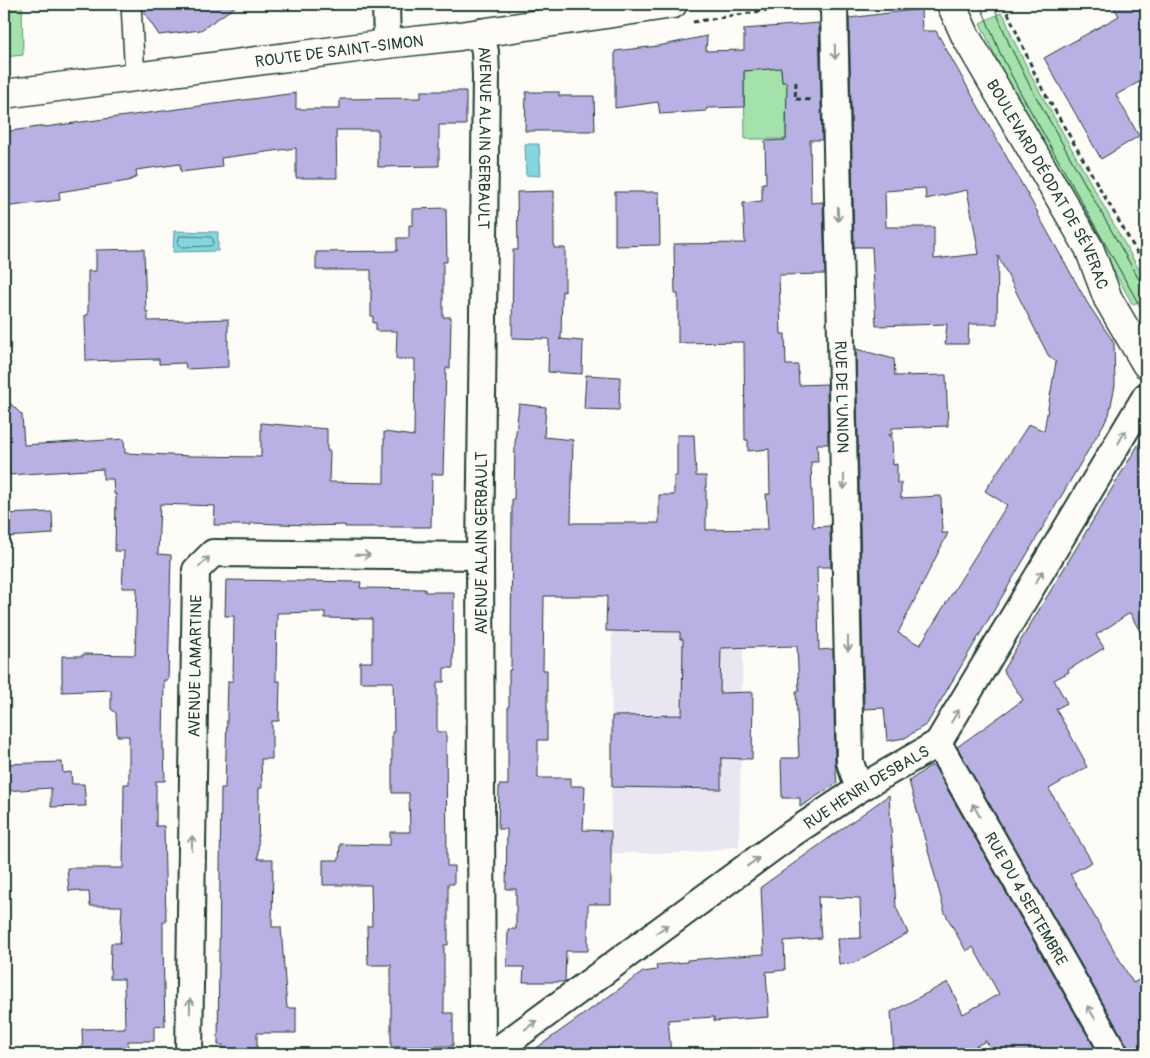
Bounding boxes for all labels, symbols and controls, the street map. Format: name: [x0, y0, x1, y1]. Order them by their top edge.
street label: ROUTE DE SAINT-SIMON: [254, 31, 425, 72]
one-way arrow: [830, 43, 839, 59]
street label: AVENUE ALAIN GERBAULT: [473, 44, 495, 229]
street label: BOULEVARD DÉODAT DE SÉVERAC: [982, 76, 1113, 292]
one-way arrow: [833, 206, 843, 222]
street label: RUE DE L'UNION: [830, 340, 852, 453]
one-way arrow: [1117, 431, 1127, 445]
street label: AVENUE ALAIN GERBAULT: [472, 451, 492, 635]
one-way arrow: [839, 473, 849, 489]
one-way arrow: [355, 550, 371, 559]
one-way arrow: [198, 556, 211, 568]
one-way arrow: [1034, 570, 1044, 584]
street label: AVENUE LAMARTINE: [185, 594, 207, 738]
one-way arrow: [843, 636, 852, 652]
one-way arrow: [951, 710, 961, 724]
street label: RUE HENRI DESBALS: [800, 741, 933, 834]
one-way arrow: [971, 803, 980, 818]
street label: RUE DU 4 SEPTEMBRE: [980, 829, 1072, 969]
one-way arrow: [187, 835, 197, 852]
one-way arrow: [746, 857, 760, 867]
one-way arrow: [655, 924, 669, 934]
one-way arrow: [185, 998, 194, 1014]
one-way arrow: [1086, 1005, 1095, 1020]
one-way arrow: [524, 1020, 537, 1031]

